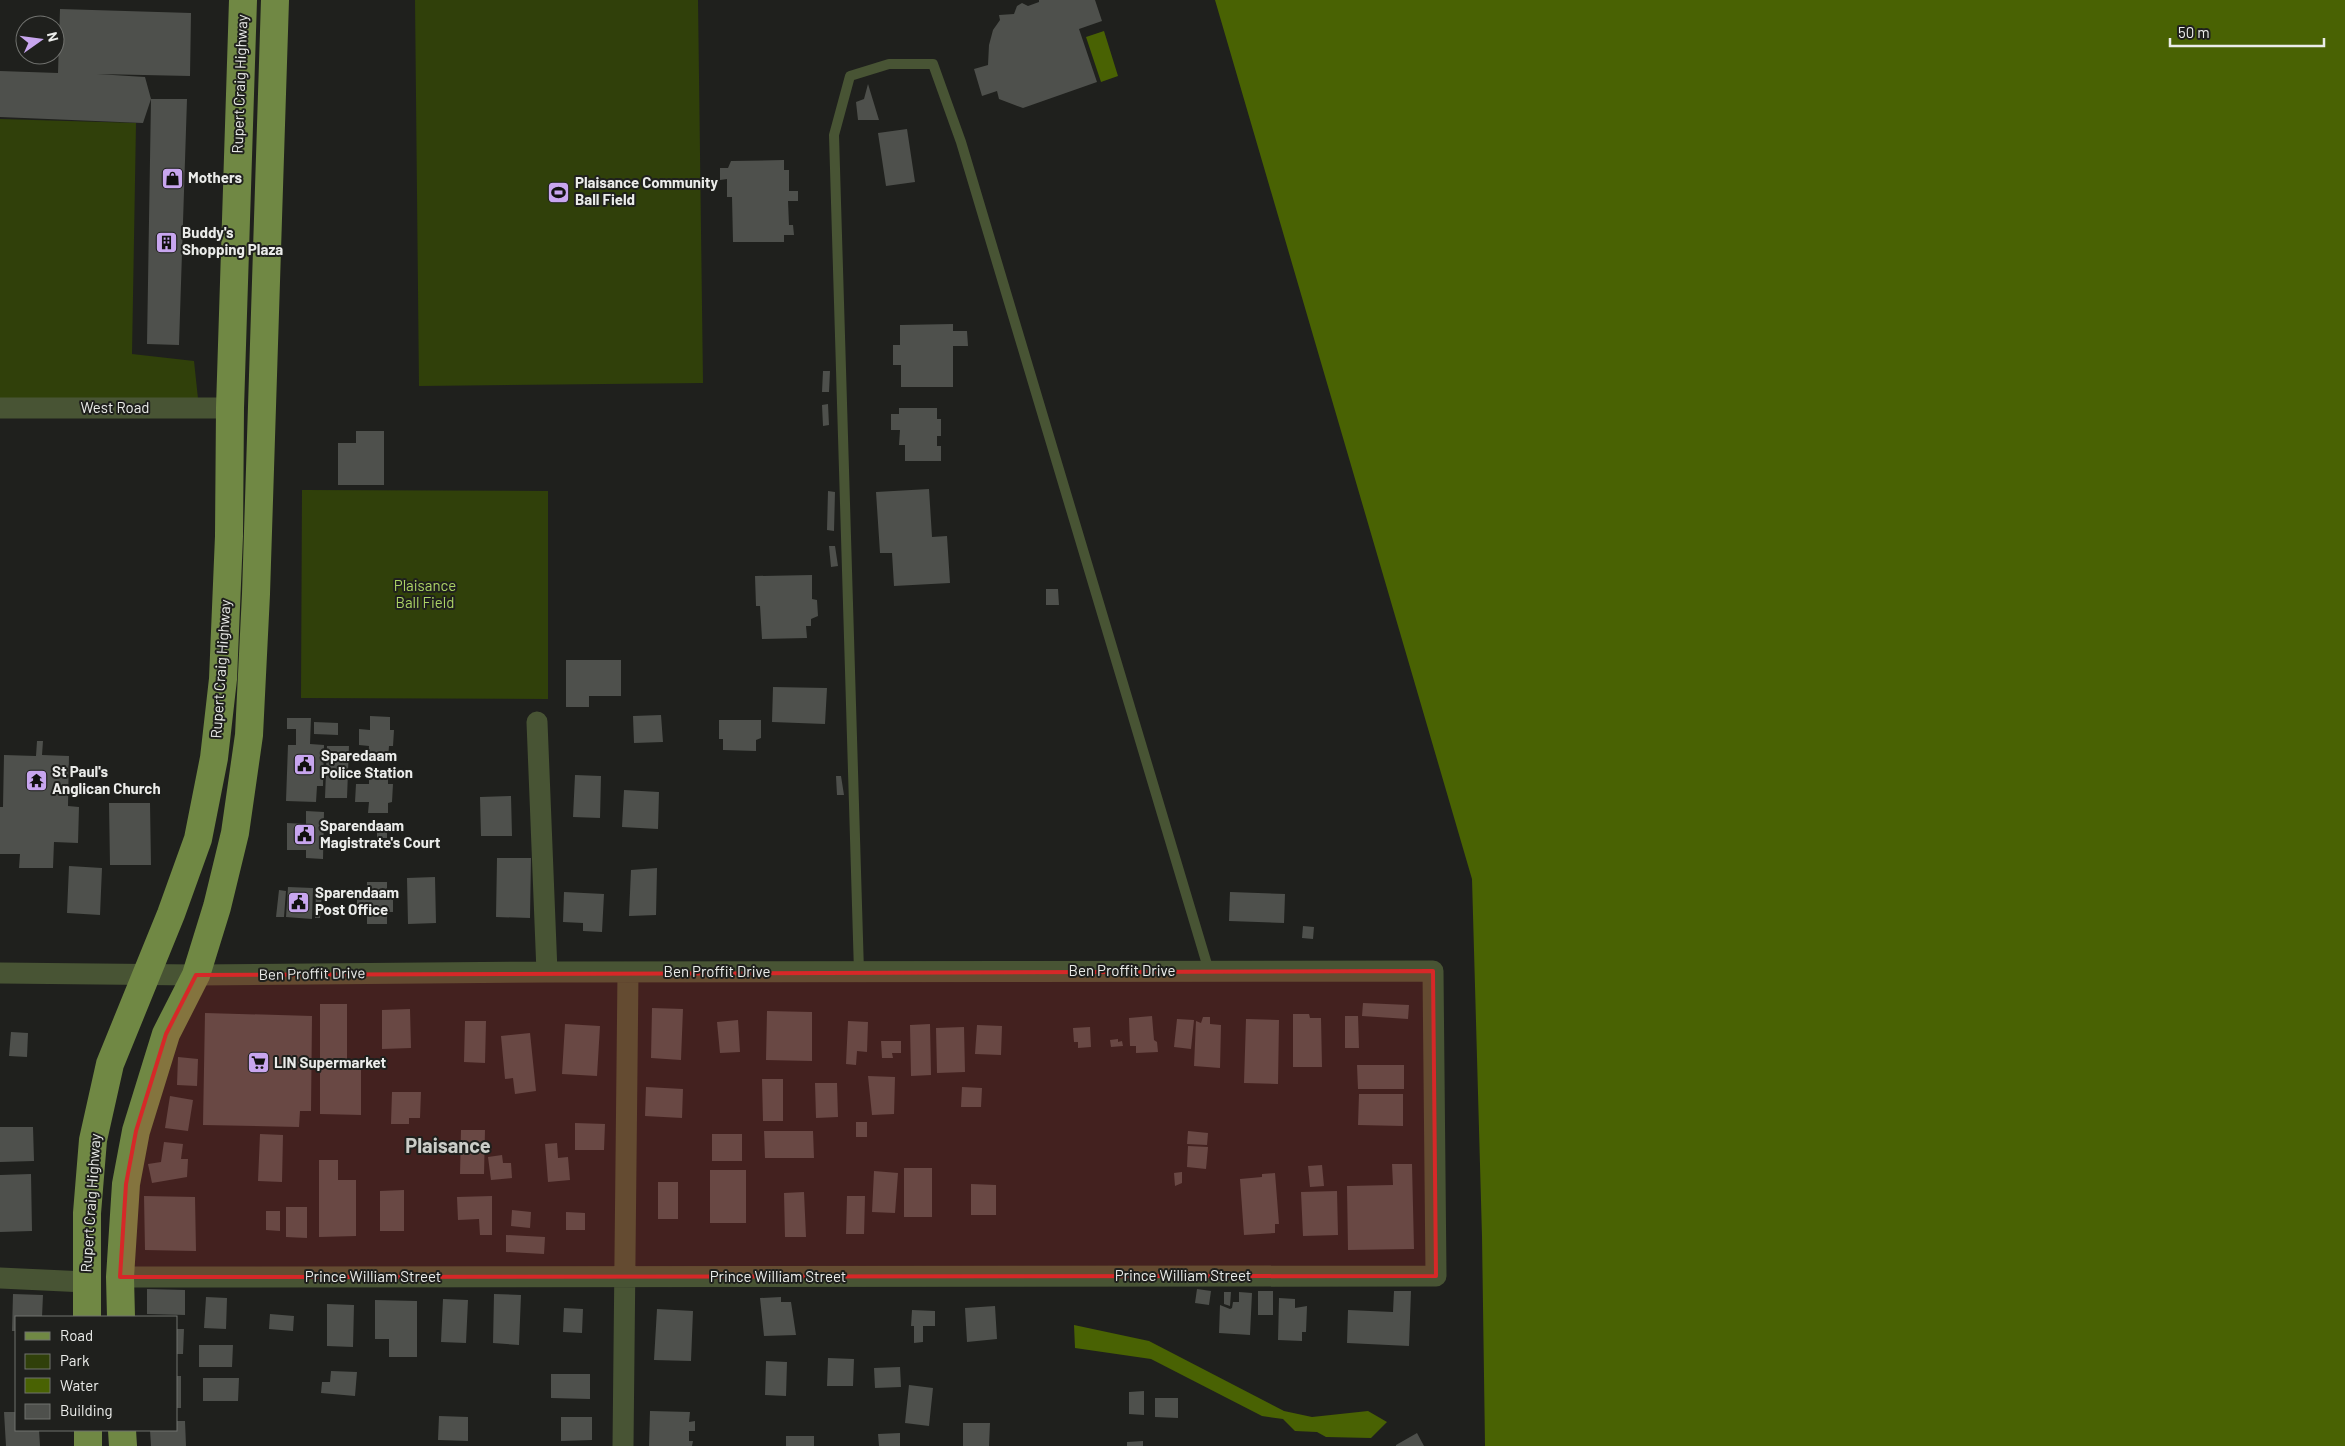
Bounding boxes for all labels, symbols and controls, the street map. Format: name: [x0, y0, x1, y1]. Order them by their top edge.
street label: Rupert Craig Highway: [228, 14, 250, 154]
north arrow: [15, 15, 65, 65]
scale bar: [2170, 15, 2324, 47]
text: 50 m: [2178, 23, 2210, 41]
text: N: [44, 30, 62, 43]
shop icon: Mothers: [160, 166, 184, 190]
place label: Mothers: [188, 168, 243, 186]
place label: Plaisance Community Ball Field: [575, 173, 719, 208]
sports icon: Plaisance Community Ball Field: [547, 180, 571, 204]
place label: Buddy's Shopping Plaza: [182, 223, 283, 258]
building icon: Buddy's Shopping Plaza: [154, 230, 178, 254]
street label: West Road: [80, 398, 150, 416]
park label: Plaisance Ball Field: [394, 576, 456, 611]
street label: Rupert Craig Highway: [206, 599, 234, 739]
place label: Sparedaam Police Station: [321, 746, 413, 781]
public building icon: Sparedaam Police Station: [293, 753, 317, 777]
place label: St Paul's Anglican Church: [52, 762, 161, 797]
temple icon: St Paul's Anglican Church: [24, 769, 48, 793]
place label: Sparendaam Magistrate's Court: [320, 816, 441, 851]
public building icon: Sparendaam Magistrate's Court: [292, 823, 316, 847]
place label: Sparendaam Post Office: [315, 883, 399, 918]
public building icon: Sparendaam Post Office: [287, 890, 311, 914]
street label: Ben Proffit Drive: [1069, 961, 1175, 979]
street label: Ben Proffit Drive: [664, 962, 770, 980]
street label: Ben Proffit Drive: [258, 963, 366, 983]
supermarket icon: LIN Supermarket: [246, 1051, 270, 1075]
place label: LIN Supermarket: [274, 1053, 387, 1071]
street label: Rupert Craig Highway: [76, 1133, 104, 1273]
district label: Plaisance: [405, 1133, 491, 1157]
street label: Prince William Street: [1115, 1266, 1251, 1284]
street label: Prince William Street: [305, 1267, 441, 1285]
street label: Prince William Street: [710, 1267, 846, 1285]
legend: [15, 1316, 178, 1431]
text: Road: [60, 1326, 93, 1344]
text: Park: [60, 1351, 90, 1369]
text: Water: [60, 1376, 99, 1394]
text: Building: [60, 1401, 113, 1419]

